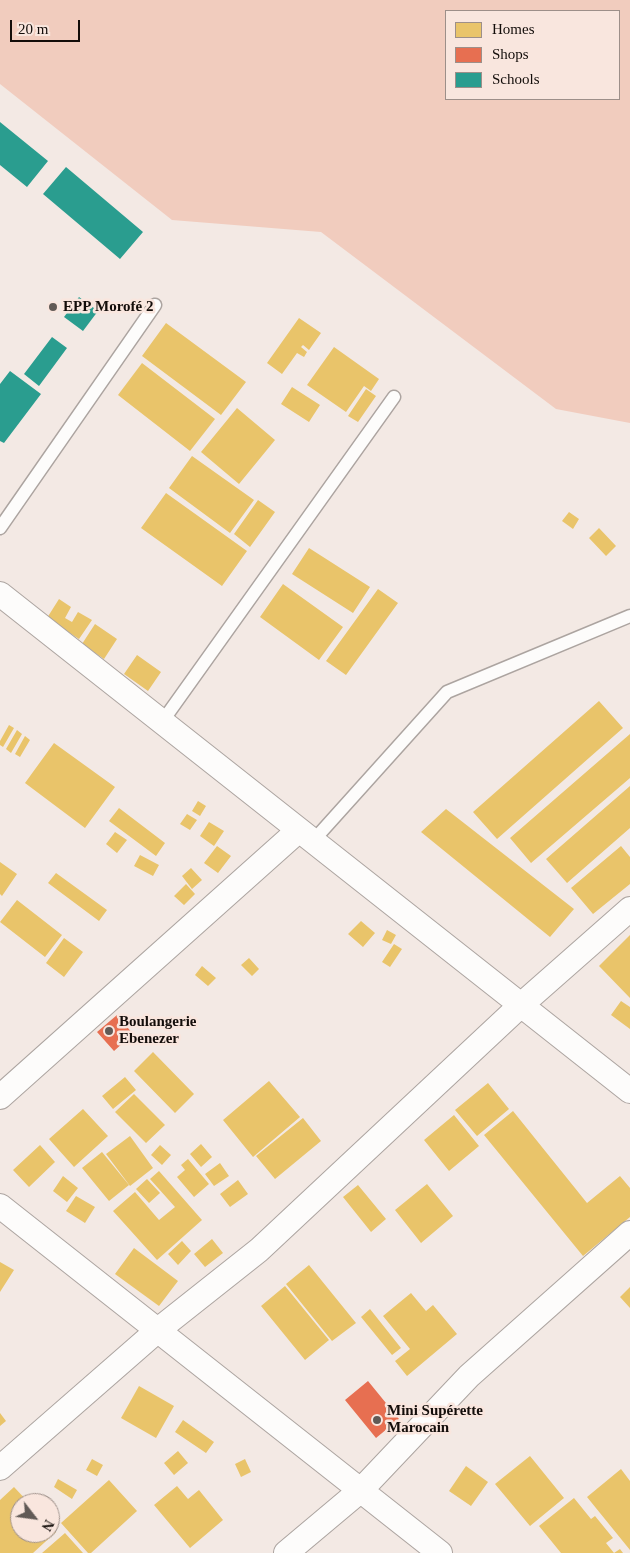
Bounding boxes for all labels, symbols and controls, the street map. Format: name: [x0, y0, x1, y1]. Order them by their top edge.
scale bar: [12, 10, 82, 42]
legend: [445, 10, 620, 100]
text: 20 m: [18, 21, 48, 37]
text: Homes: [492, 21, 535, 37]
text: Shops: [492, 46, 529, 62]
text: Schools: [492, 71, 540, 87]
place label: EPP Morofé 2: [63, 298, 154, 316]
marker: EPP Morofé 2: [47, 301, 59, 313]
place label: Boulangerie Ebenezer: [119, 1013, 196, 1048]
marker: Boulangerie Ebenezer: [103, 1025, 115, 1037]
place label: Mini Supérette Marocain: [387, 1402, 483, 1437]
marker: Mini Supérette Marocain: [371, 1414, 383, 1426]
north arrow: [10, 1493, 60, 1543]
text: N: [39, 1517, 57, 1533]

